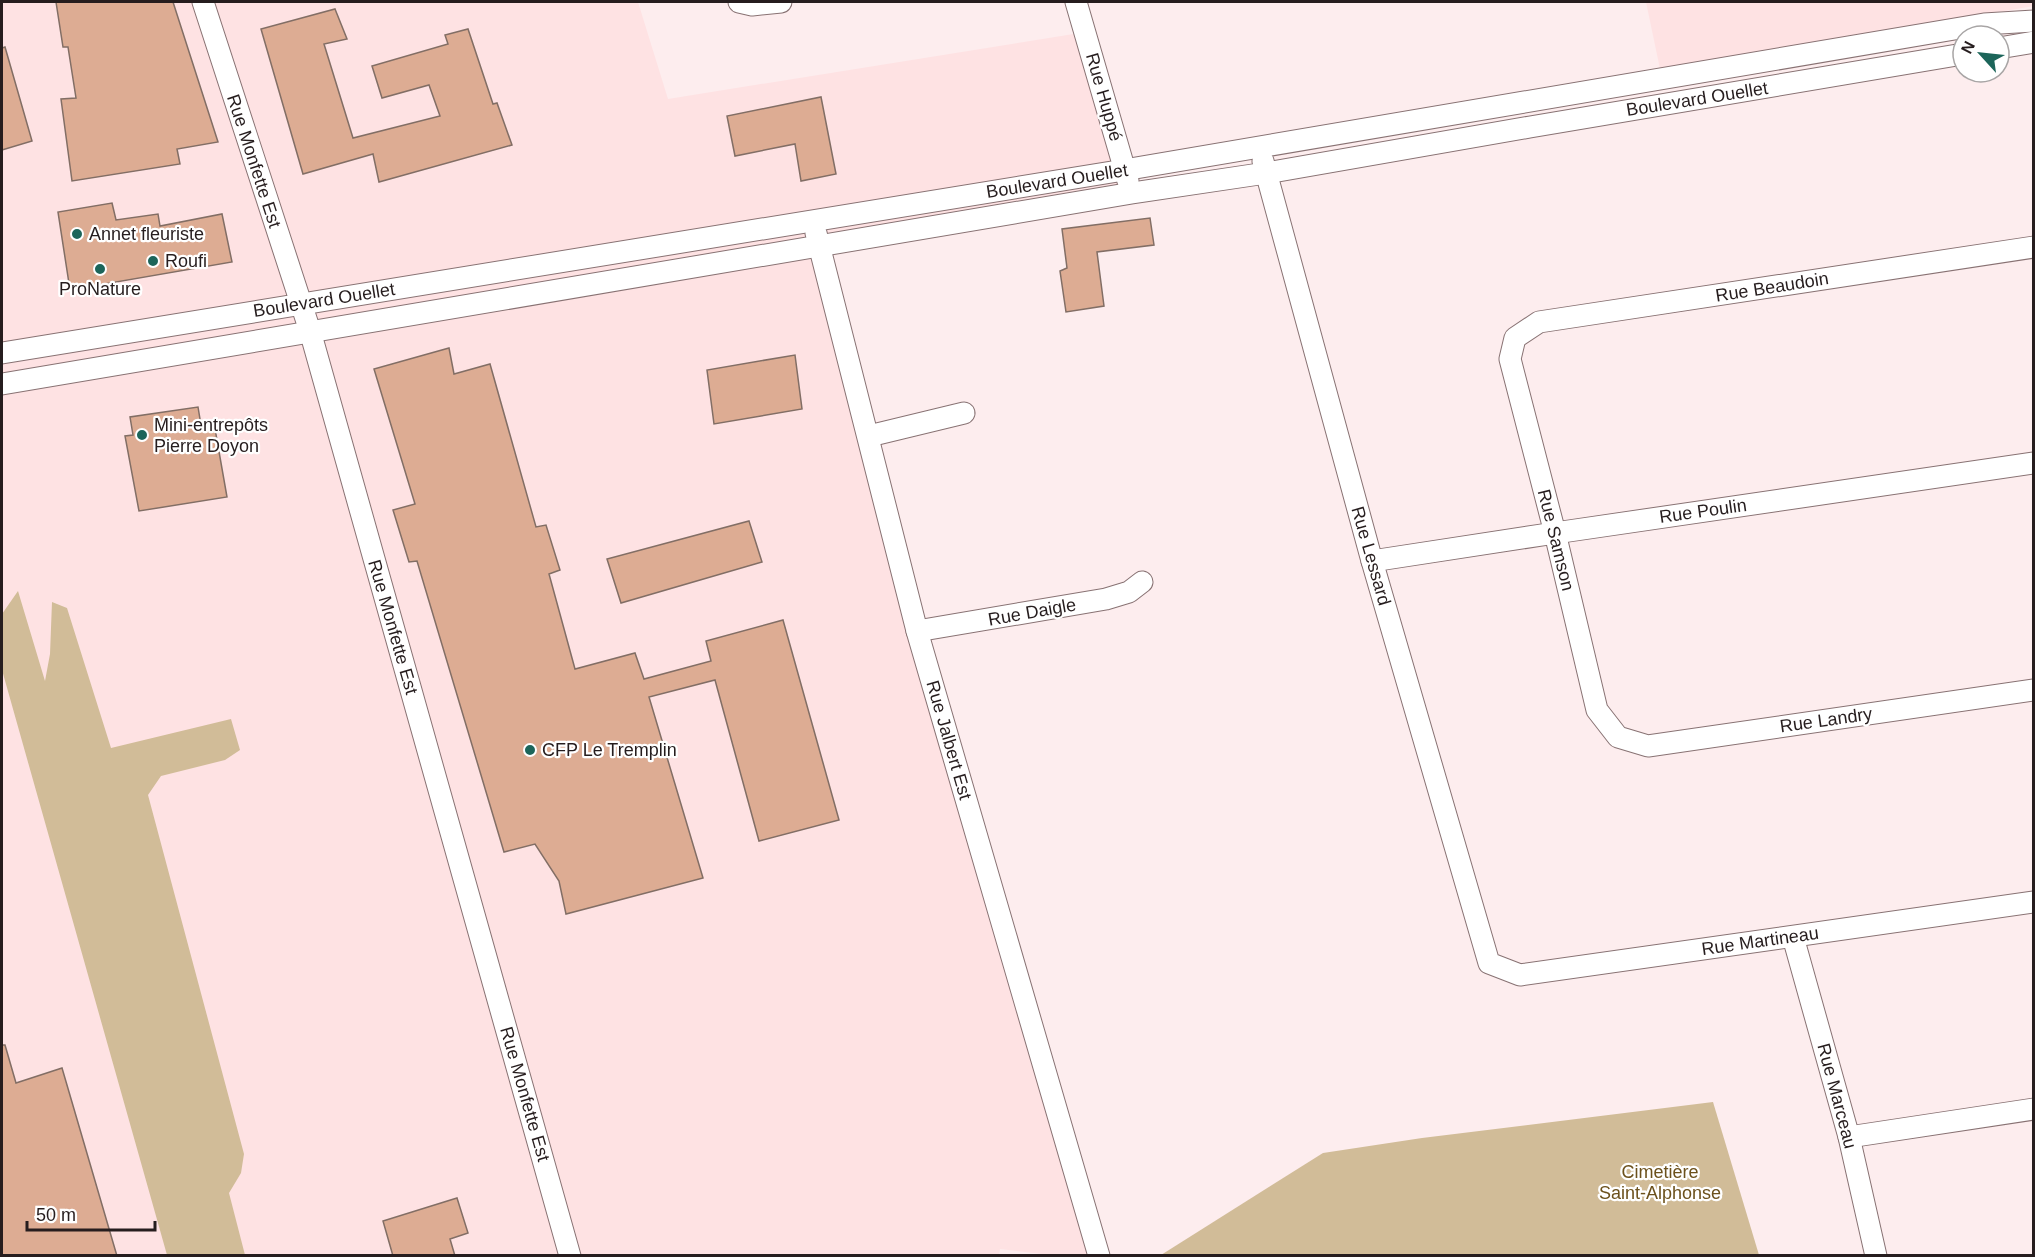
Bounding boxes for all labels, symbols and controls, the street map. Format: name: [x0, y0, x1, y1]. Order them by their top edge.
north arrow: [1951, 24, 2011, 84]
text: N: [1958, 38, 1978, 56]
street label: Rue Huppé: [1082, 50, 1126, 144]
street label: Boulevard Ouellet: [1625, 78, 1769, 120]
street label: Rue Monfette Est: [223, 92, 285, 230]
street label: Boulevard Ouellet: [985, 160, 1129, 202]
place label: Annet fleuriste: [89, 224, 204, 244]
marker: Annet fleuriste: [70, 227, 84, 241]
place label: Roufi: [165, 251, 207, 271]
marker: Roufi: [146, 254, 160, 268]
marker: ProNature: [93, 262, 107, 276]
street label: Rue Beaudoin: [1714, 268, 1830, 306]
place label: ProNature: [59, 279, 141, 299]
street label: Boulevard Ouellet: [252, 279, 396, 321]
place label: Mini-entrepôts Pierre Doyon: [154, 415, 268, 456]
marker: Mini-entrepôts Pierre Doyon: [135, 428, 149, 442]
street label: Rue Samson: [1534, 487, 1578, 593]
street label: Rue Poulin: [1658, 495, 1748, 527]
street label: Rue Lessard: [1347, 504, 1395, 608]
street label: Rue Monfette Est: [364, 557, 422, 697]
street label: Rue Daigle: [986, 594, 1078, 630]
street label: Rue Jalbert Est: [922, 678, 976, 802]
street label: Rue Landry: [1779, 704, 1873, 736]
place label: CFP Le Tremplin: [542, 740, 677, 760]
marker: CFP Le Tremplin: [523, 743, 537, 757]
street label: Rue Martineau: [1700, 923, 1820, 959]
street label: Rue Monfette Est: [496, 1024, 554, 1164]
street label: Rue Marceau: [1813, 1041, 1861, 1151]
park label: Cimetière Saint-Alphonse: [1599, 1162, 1721, 1203]
scale bar: [27, 1194, 154, 1232]
text: 50 m: [36, 1205, 76, 1225]

